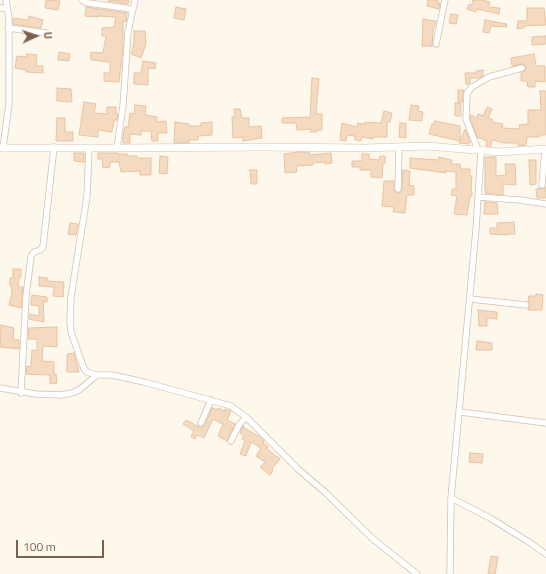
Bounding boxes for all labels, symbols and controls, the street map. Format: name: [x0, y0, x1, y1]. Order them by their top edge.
north arrow: [16, 16, 56, 56]
text: U: [40, 31, 56, 39]
scale bar: [18, 532, 106, 558]
text: 100 m: [23, 537, 56, 556]

